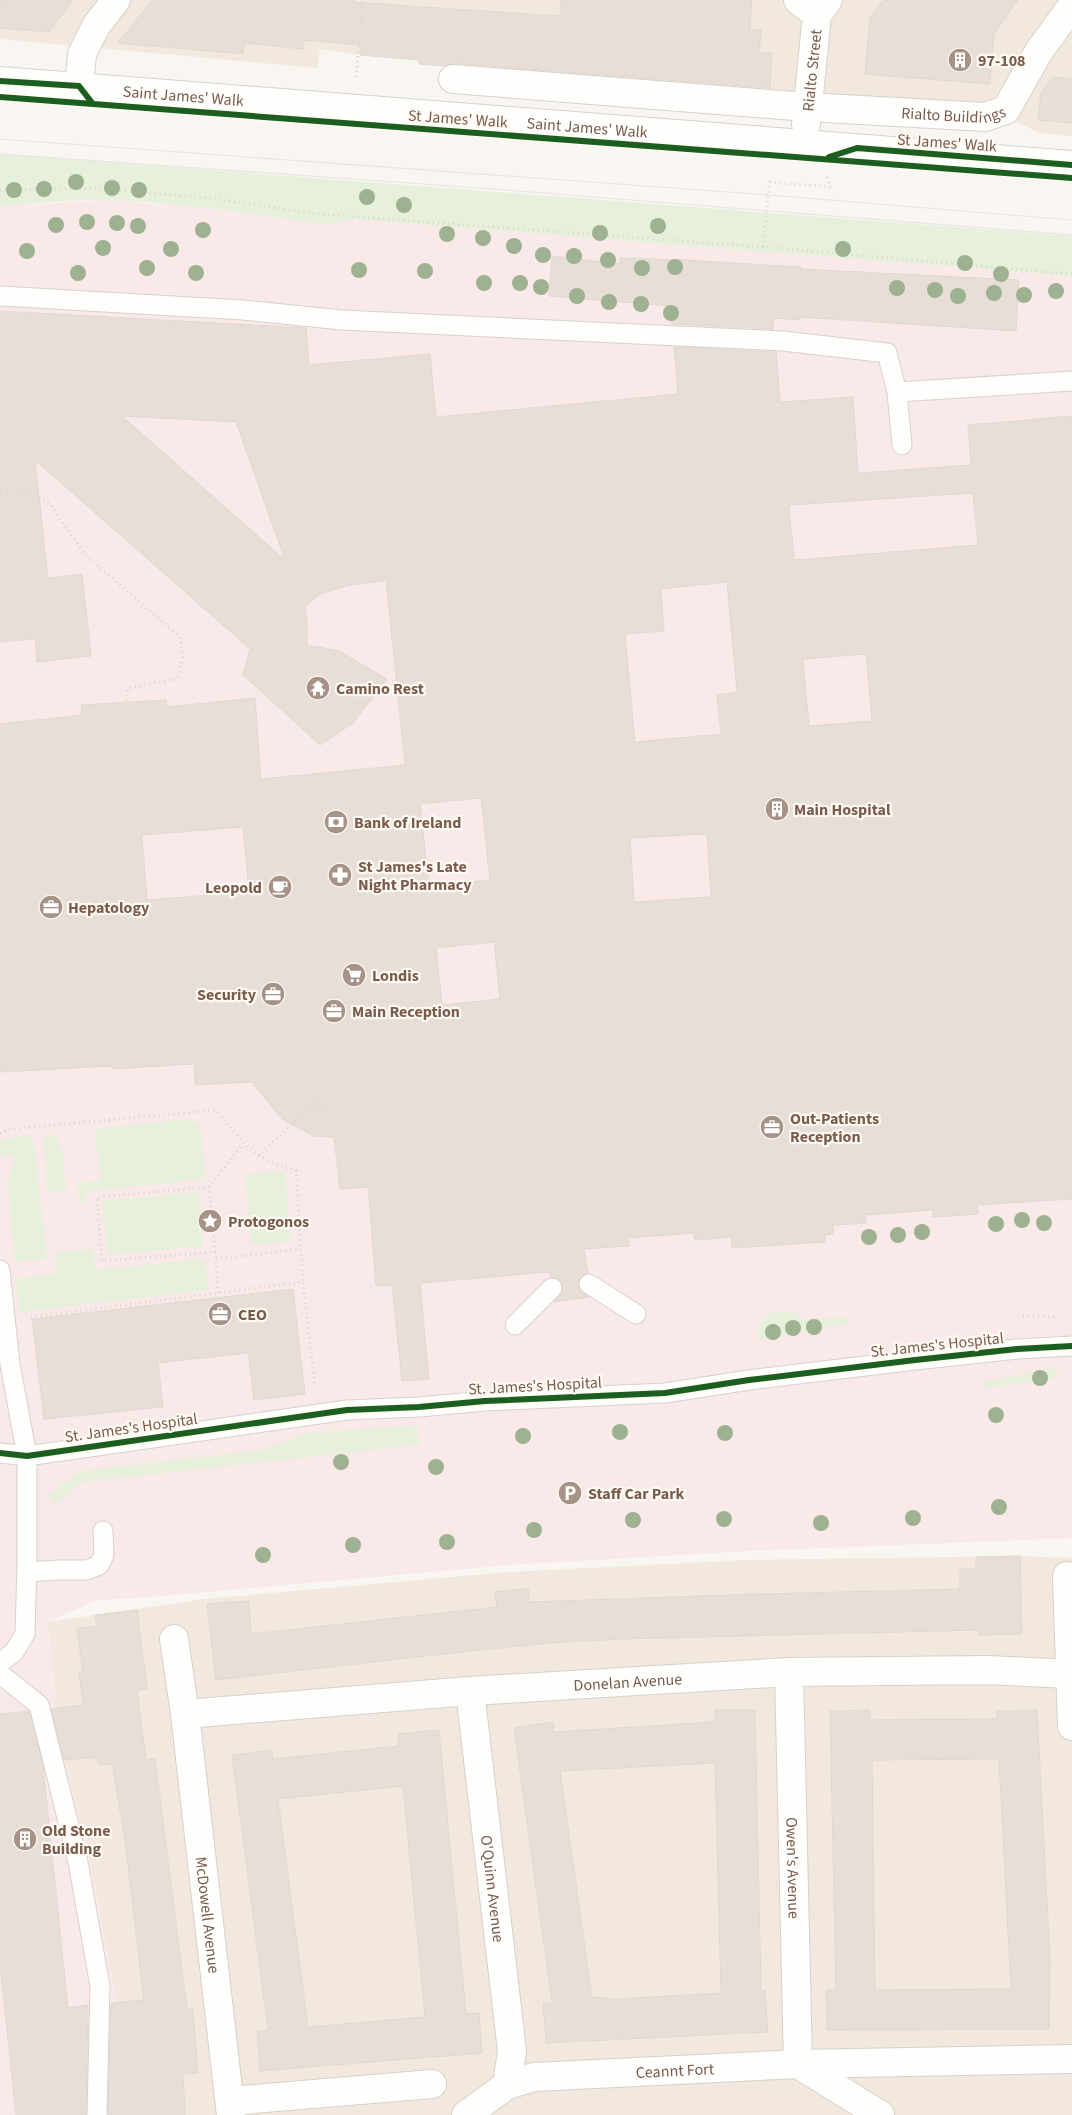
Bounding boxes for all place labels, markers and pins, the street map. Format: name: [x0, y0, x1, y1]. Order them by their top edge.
building icon: 97-108: [947, 47, 973, 73]
place label: 97-108: [978, 50, 1026, 72]
temple icon: Camino Rest: [305, 675, 331, 701]
place label: Camino Rest: [336, 678, 424, 700]
building icon: Main Hospital: [764, 796, 790, 822]
place label: Main Hospital: [794, 799, 891, 821]
bank icon: Bank of Ireland: [323, 809, 349, 835]
place label: Bank of Ireland: [354, 812, 461, 834]
place label: St James's Late Night Pharmacy: [358, 856, 472, 896]
pharmacy icon: St James's Late Night Pharmacy: [327, 862, 353, 888]
cafe icon: Leopold: [267, 874, 293, 900]
place label: Leopold: [205, 877, 262, 899]
office icon: Hepatology: [38, 894, 64, 920]
place label: Hepatology: [68, 897, 150, 919]
supermarket icon: Londis: [341, 962, 367, 988]
place label: Londis: [372, 965, 419, 987]
office icon: Security: [260, 981, 286, 1007]
place label: Security: [197, 984, 257, 1006]
office icon: Main Reception: [321, 998, 347, 1024]
place label: Main Reception: [352, 1001, 460, 1023]
place label: Out-Patients Reception: [790, 1108, 879, 1148]
office icon: Out-Patients Reception: [759, 1114, 785, 1140]
place icon: Protogonos: [197, 1208, 223, 1234]
place label: Protogonos: [228, 1211, 309, 1233]
office icon: CEO: [207, 1301, 233, 1327]
place label: CEO: [238, 1304, 267, 1326]
parking icon: Staff Car Park: [557, 1480, 583, 1506]
place label: Staff Car Park: [588, 1483, 685, 1505]
place label: Old Stone Building: [42, 1820, 111, 1860]
building icon: Old Stone Building: [12, 1826, 38, 1852]

